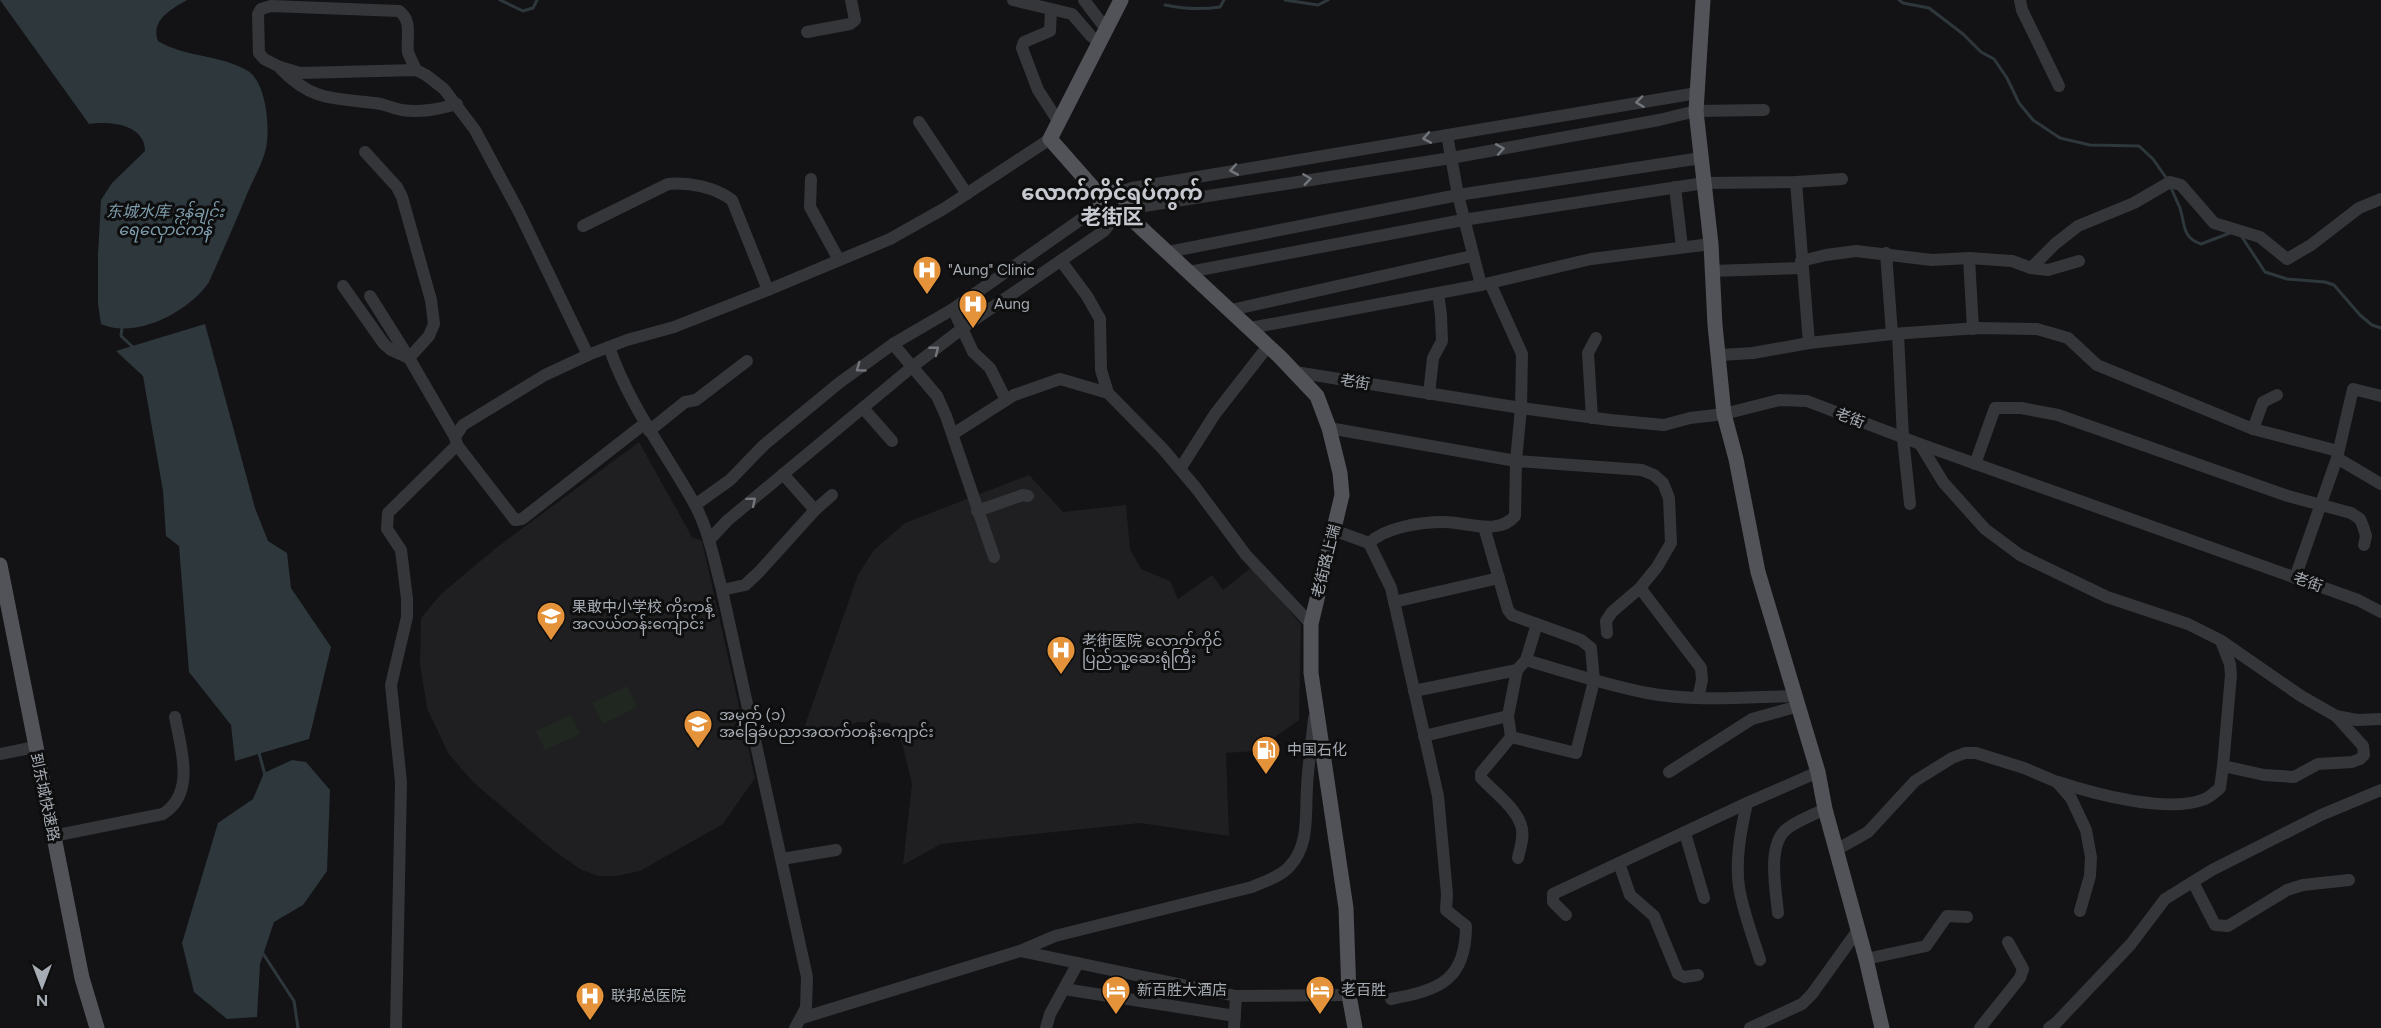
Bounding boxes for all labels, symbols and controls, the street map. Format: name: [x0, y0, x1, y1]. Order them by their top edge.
one-way arrow: [1635, 96, 1644, 108]
one-way arrow: [1422, 131, 1432, 144]
one-way arrow: [1495, 143, 1505, 156]
one-way arrow: [1230, 164, 1239, 176]
one-way arrow: [1303, 174, 1312, 186]
district label: လောက်ကိုင်ရပ်ကွက် 老街区: [1021, 177, 1203, 229]
water label: 东城水库 ဒွန်ချင်း ရေလှောင်ကန်: [106, 200, 226, 243]
hospital icon: "Aung" Clinic: [911, 254, 943, 296]
place label: "Aung" Clinic: [948, 261, 1035, 279]
hospital icon: Aung: [957, 288, 989, 330]
place label: Aung: [994, 295, 1030, 313]
one-way arrow: [928, 346, 939, 357]
one-way arrow: [856, 361, 867, 372]
street label: 老街: [1339, 371, 1371, 393]
street label: 老街: [1833, 404, 1867, 432]
one-way arrow: [745, 497, 756, 508]
street label: 老街路上端: [1308, 522, 1344, 600]
street label: 老街: [2291, 568, 2325, 596]
place label: 果敢中小学校 ကိုးကန့် အလယ်တန်းကျောင်း: [572, 597, 715, 636]
school or university icon: 果敢中小学校 ကိုးကန့် အလယ်တန်းကျောင်း: [535, 600, 567, 642]
place label: 老街医院 လောက်ကိုင် ပြည်သူ့ဆေးရုံကြီး: [1082, 631, 1222, 670]
hospital icon: 老街医院 လောက်ကိုင် ပြည်သူ့ဆေးရုံကြီး: [1045, 634, 1077, 676]
place label: အမှတ် (၁) အခြေခံပညာအထက်တန်းကျောင်း: [719, 705, 934, 744]
school or university icon: အမှတ် (၁) အခြေခံပညာအထက်တန်းကျောင်း: [682, 708, 714, 750]
fuel station icon: 中国石化: [1250, 734, 1282, 776]
place label: 中国石化: [1287, 741, 1347, 759]
street label: 到东城快速路: [27, 751, 63, 843]
north arrow: [12, 956, 72, 1016]
hotel icon: 新百胜大酒店: [1100, 974, 1132, 1016]
hotel icon: 老百胜: [1304, 974, 1336, 1016]
hospital icon: 联邦总医院: [574, 980, 606, 1022]
place label: 新百胜大酒店: [1137, 981, 1227, 999]
place label: 老百胜: [1341, 981, 1386, 999]
place label: 联邦总医院: [611, 987, 686, 1005]
text: N: [36, 991, 48, 1010]

